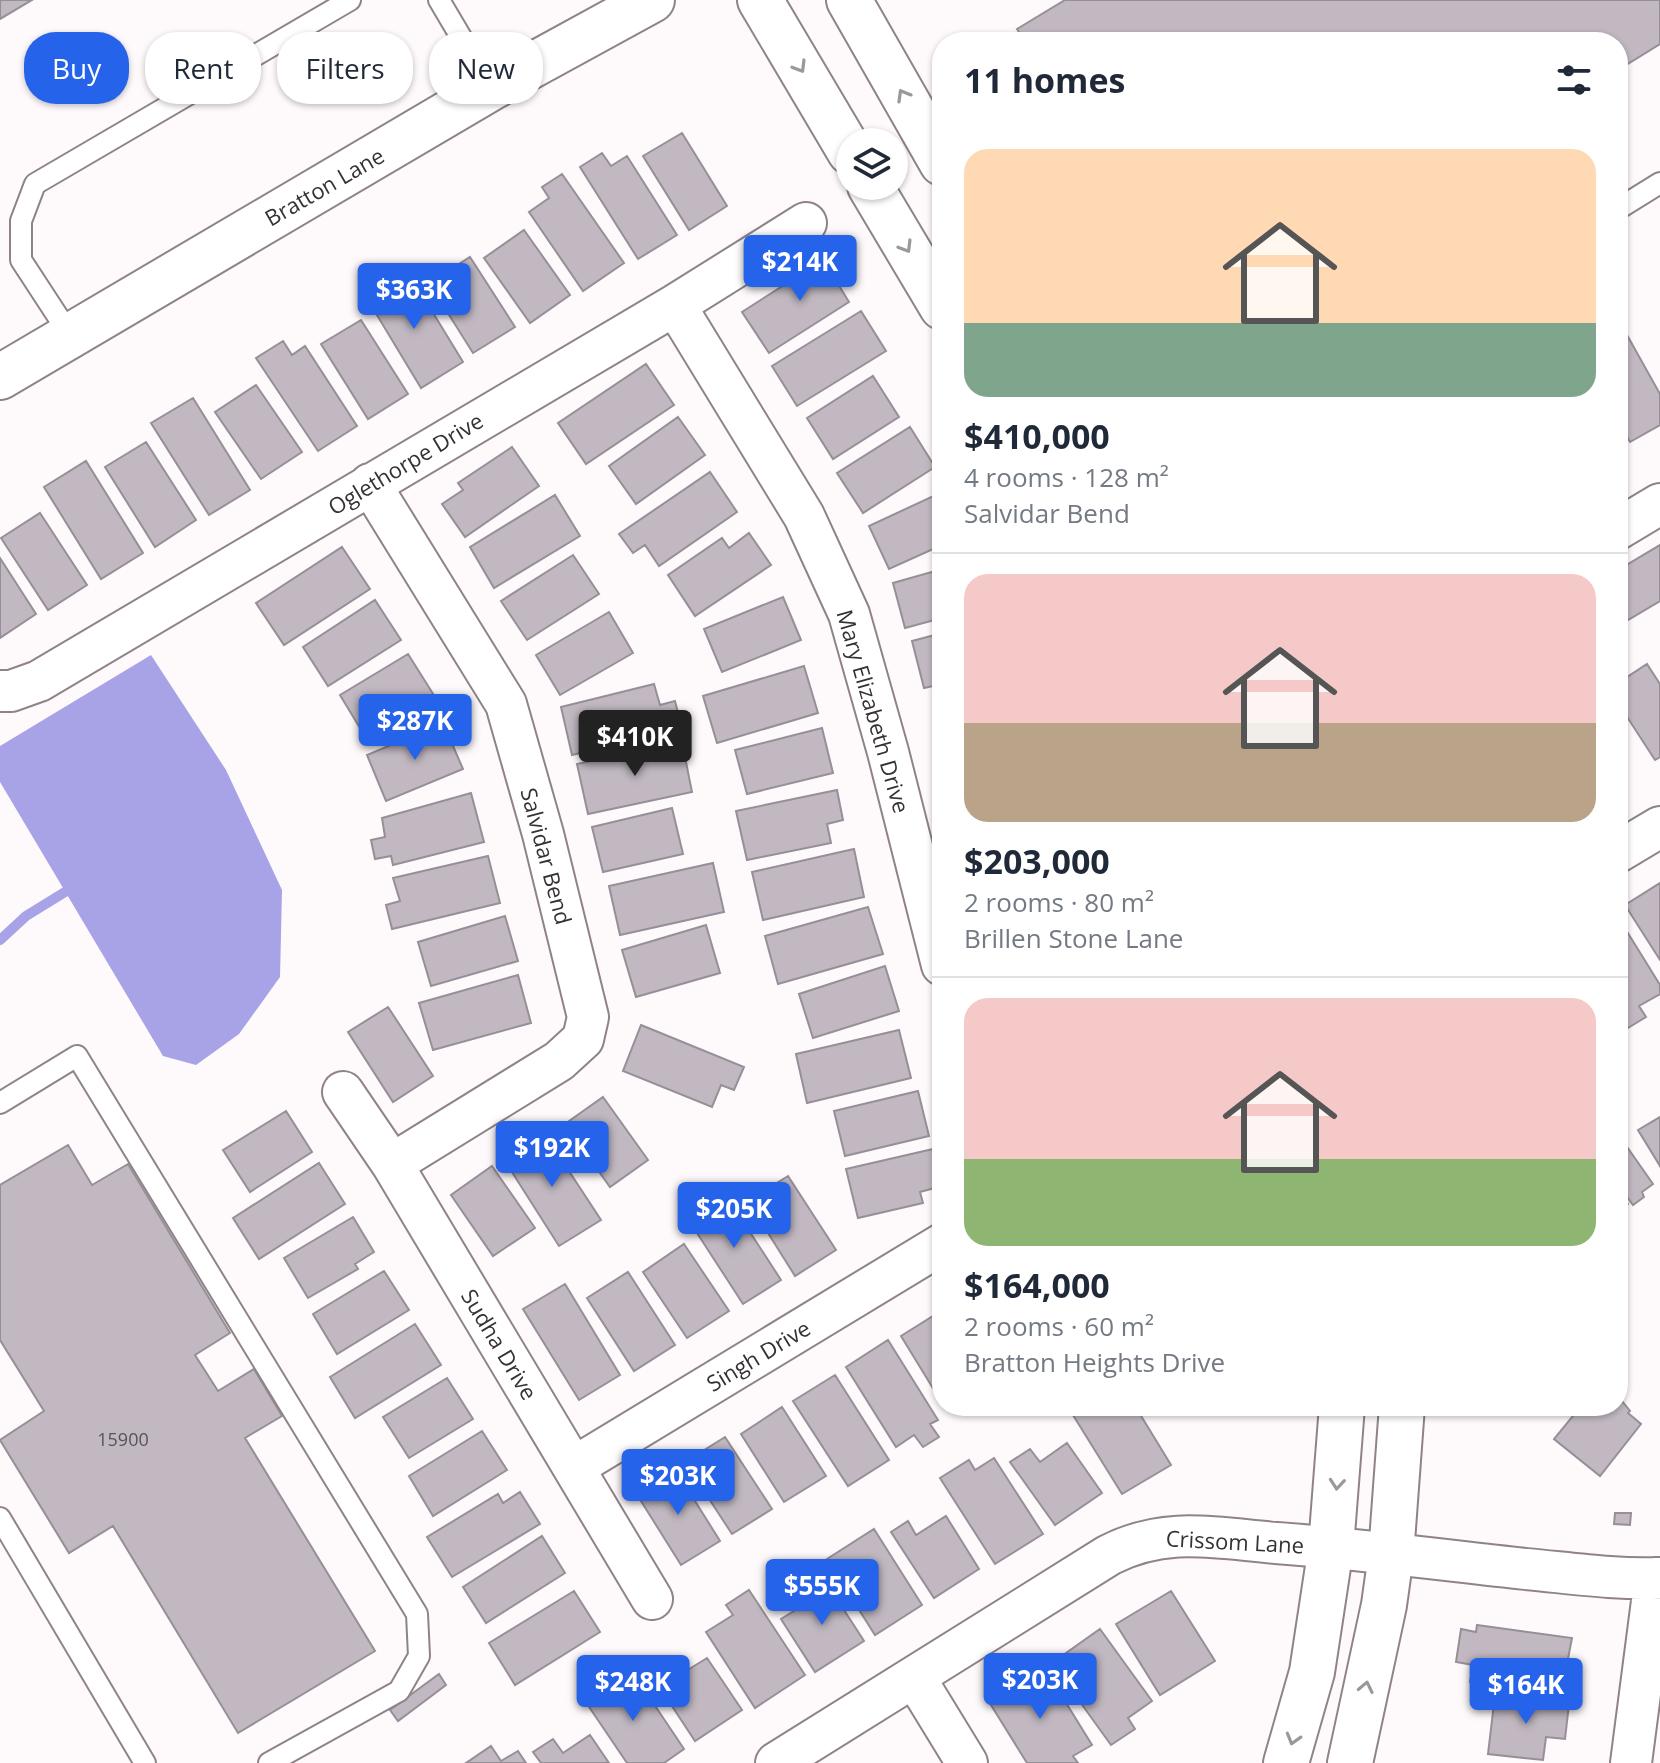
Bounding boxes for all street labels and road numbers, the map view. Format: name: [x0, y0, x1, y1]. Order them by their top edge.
street label: Bratton Lane: [259, 140, 389, 232]
street label: Oglethorpe Drive: [322, 405, 488, 521]
street label: Mary Elizabeth Drive: [831, 606, 917, 816]
street label: Salvidar Bend: [514, 784, 580, 928]
street label: Sudha Drive: [455, 1283, 545, 1405]
street label: Singh Drive: [701, 1312, 815, 1398]
street label: Crissom Lane: [1165, 1522, 1305, 1560]

